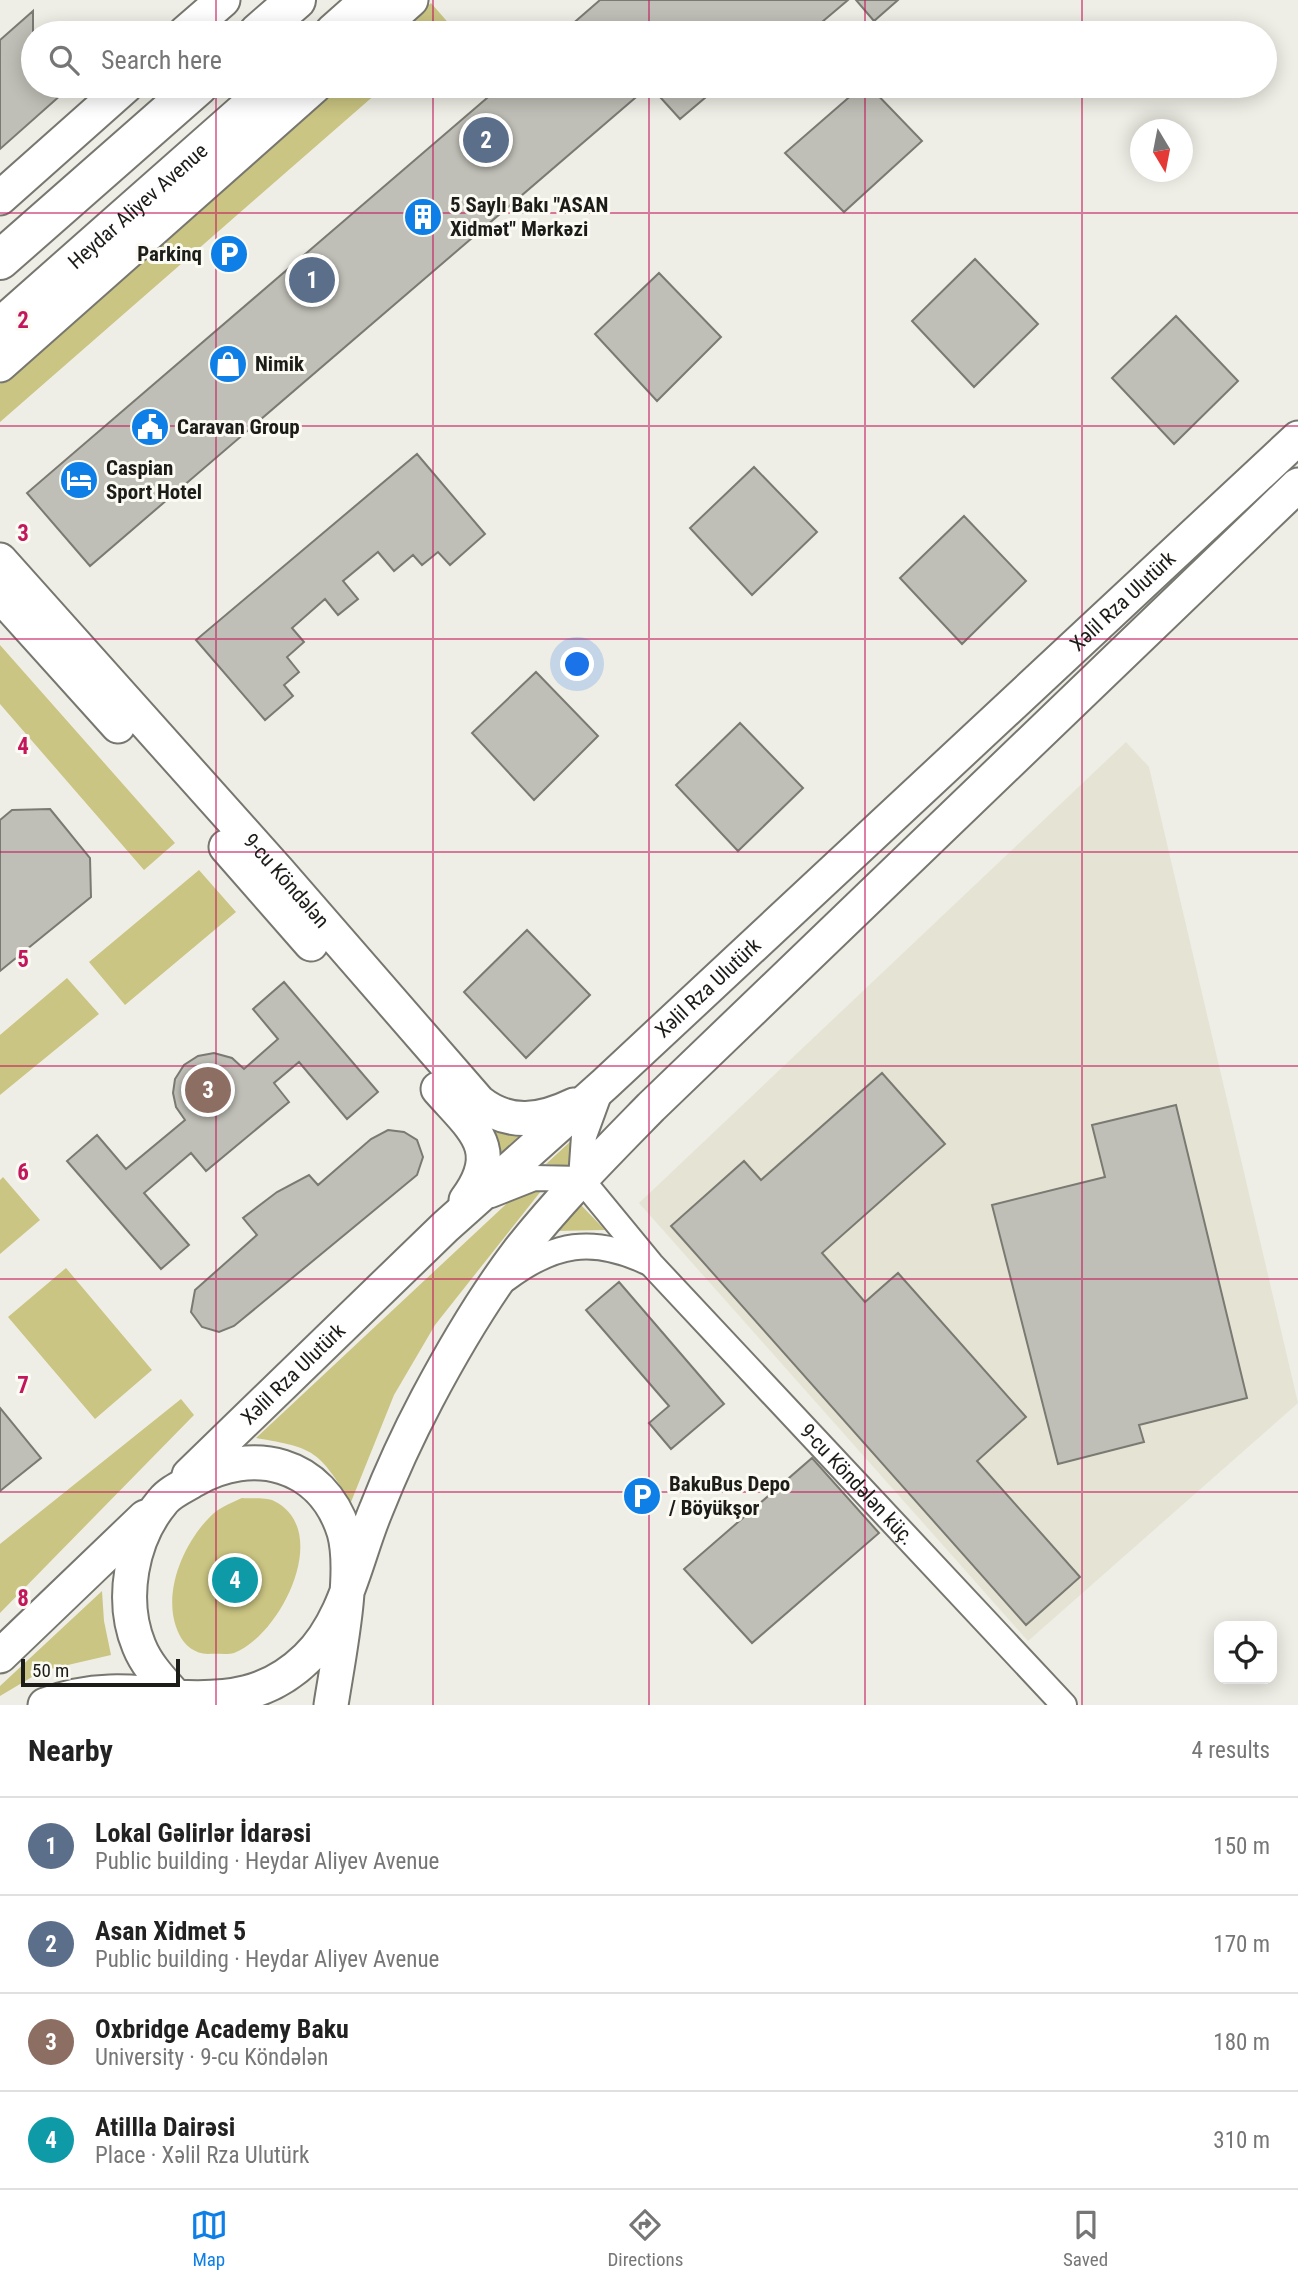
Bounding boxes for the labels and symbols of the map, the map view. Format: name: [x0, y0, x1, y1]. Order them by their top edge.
pin: 2: [463, 114, 509, 166]
north arrow: [1130, 119, 1193, 182]
street label: Heydar Aliyev Avenue: [63, 138, 212, 274]
place label: 5 Saylı Bakı "ASAN Xidmət" Mərkəzi: [450, 193, 608, 241]
building icon: 5 Saylı Bakı "ASAN Xidmət" Mərkəzi: [402, 196, 444, 238]
parking icon: Parkinq: [208, 233, 250, 275]
place label: Parkinq: [137, 242, 202, 266]
pin: 1: [289, 254, 335, 306]
text: 2: [17, 307, 29, 334]
shop icon: Nimik: [207, 343, 249, 385]
place label: Nimik: [255, 352, 305, 376]
public building icon: Caravan Group: [129, 406, 171, 448]
place label: Caravan Group: [177, 415, 300, 439]
place label: Caspian Sport Hotel: [106, 456, 202, 504]
hotel icon: Caspian Sport Hotel: [58, 459, 100, 501]
text: 3: [17, 520, 29, 547]
street label: Xəlil Rza Ulutürk: [1065, 546, 1181, 656]
your location: [560, 647, 594, 681]
text: 4: [17, 733, 29, 760]
street label: 9-cu Köndələn: [239, 829, 334, 933]
street label: Xəlil Rza Ulutürk: [651, 933, 766, 1043]
text: 5: [17, 946, 29, 973]
pin: 3: [185, 1064, 231, 1116]
text: 6: [17, 1159, 29, 1186]
street label: Xəlil Rza Ulutürk: [236, 1318, 350, 1430]
text: 7: [17, 1372, 29, 1399]
street label: 9-cu Köndələn küç.: [795, 1419, 920, 1550]
place label: BakuBus Depo / Böyükşor: [668, 1472, 790, 1520]
parking icon: BakuBus Depo / Böyükşor: [621, 1475, 663, 1517]
pin: 4: [212, 1554, 258, 1606]
text: 8: [17, 1585, 29, 1612]
scale bar: [21, 1656, 180, 1688]

